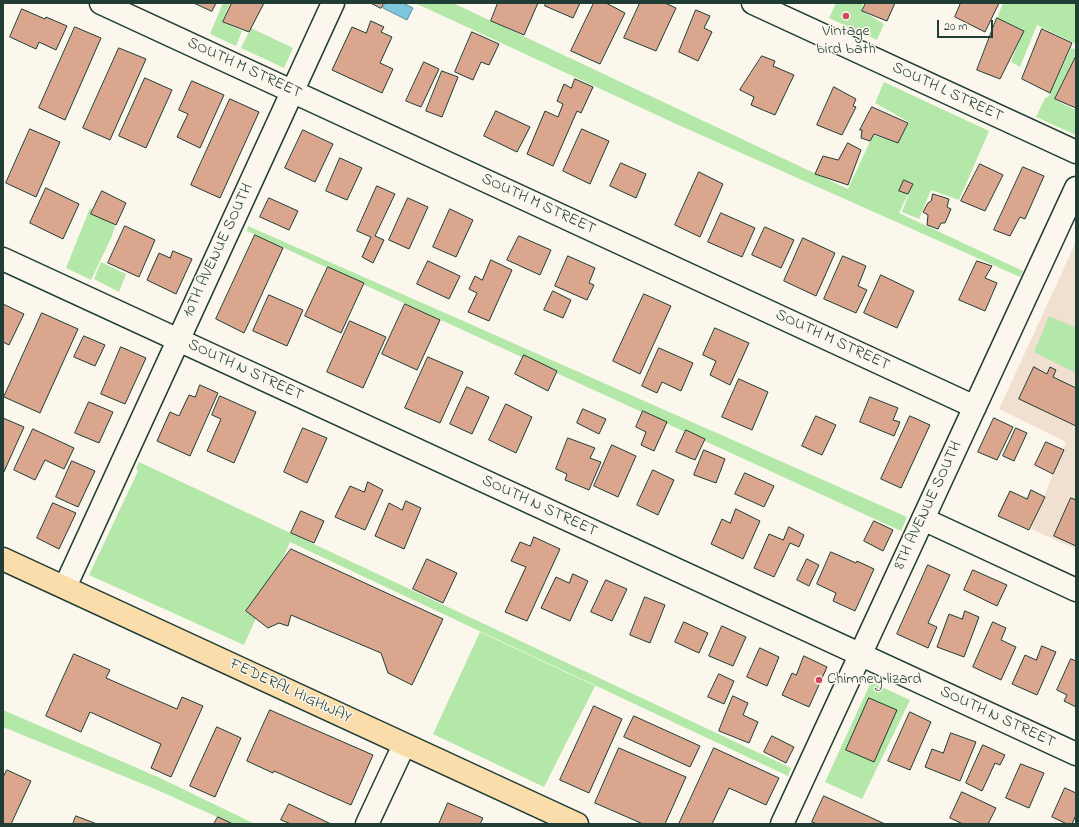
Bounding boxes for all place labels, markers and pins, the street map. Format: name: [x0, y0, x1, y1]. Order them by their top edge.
marker: Vintage bird bath: [841, 11, 851, 21]
place label: Vintage bird bath: [816, 22, 876, 60]
place label: Chimney lizard: [827, 670, 921, 690]
marker: Chimney lizard: [814, 675, 824, 685]

